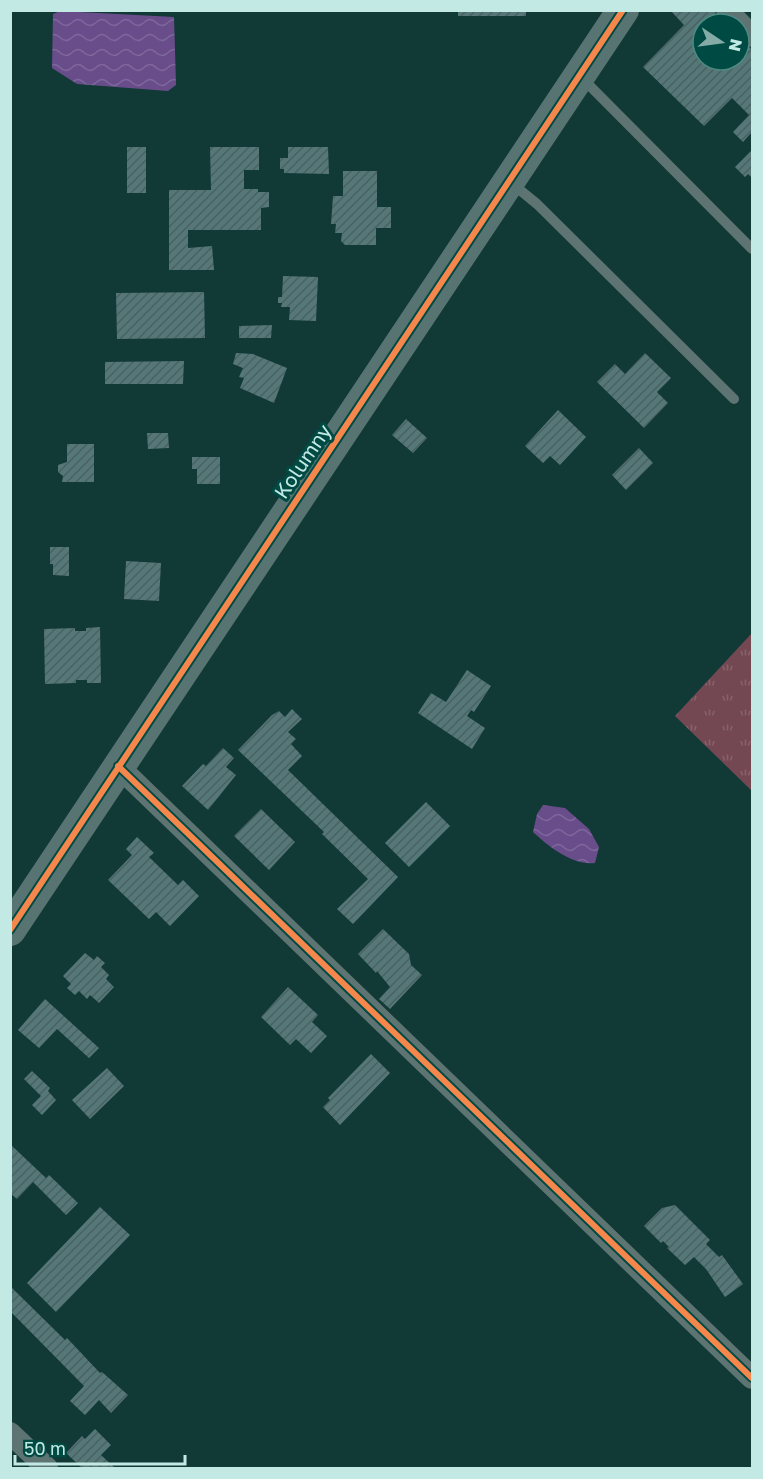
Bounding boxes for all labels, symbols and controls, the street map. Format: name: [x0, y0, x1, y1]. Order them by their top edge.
north arrow: [691, 12, 751, 72]
text: N: [725, 37, 747, 54]
street label: Kolumny: [268, 419, 336, 503]
scale bar: [15, 1428, 184, 1466]
text: 50 m: [24, 1437, 66, 1459]

